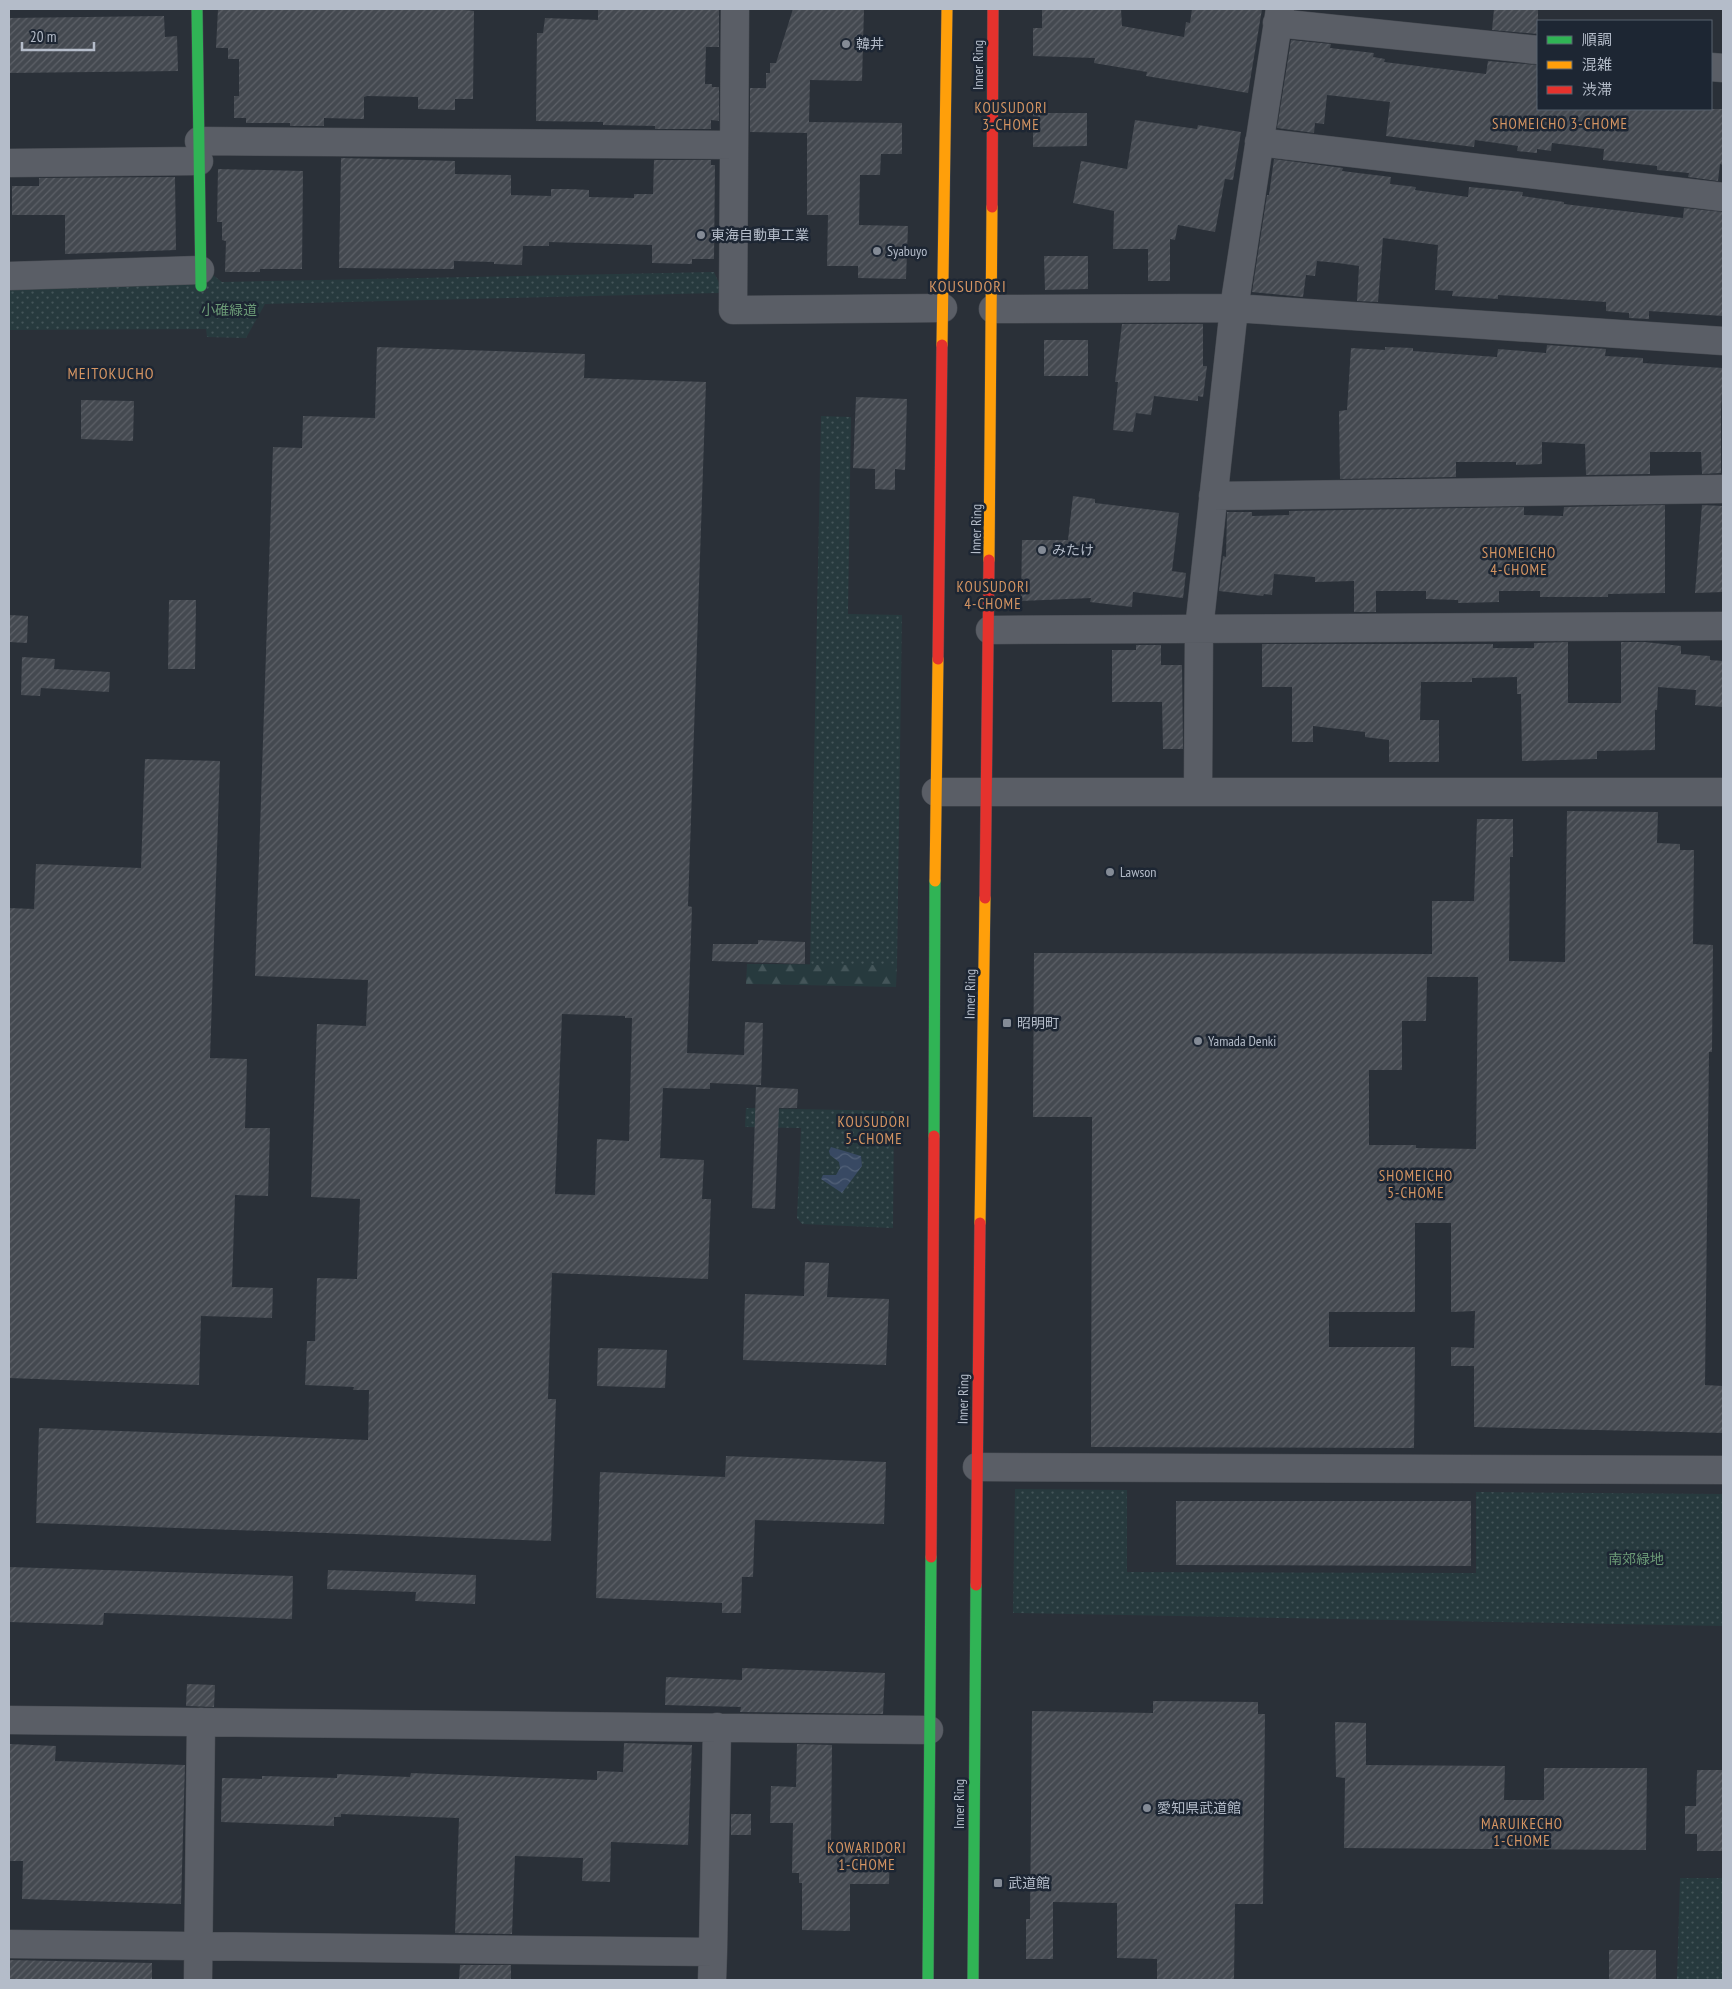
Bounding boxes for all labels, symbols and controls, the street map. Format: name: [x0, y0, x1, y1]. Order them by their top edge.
scale bar: [22, 20, 95, 52]
legend: [1537, 20, 1712, 110]
text: 20 m: [30, 27, 56, 46]
text: 順調: [1582, 30, 1612, 49]
place label: 韓丼: [856, 35, 884, 53]
marker: 韓丼: [840, 38, 852, 50]
street label: Inner Ring: [969, 40, 987, 90]
text: 混雑: [1582, 55, 1612, 74]
text: 渋滞: [1582, 80, 1612, 99]
district label: KOUSUDORI 3-CHOME: [974, 98, 1048, 134]
district label: SHOMEICHO 3-CHOME: [1492, 114, 1628, 133]
place label: 東海自動車工業: [711, 226, 809, 244]
marker: 東海自動車工業: [695, 229, 707, 241]
place label: Syabuyo: [887, 242, 927, 260]
marker: Syabuyo: [871, 245, 883, 257]
district label: KOUSUDORI: [929, 276, 1007, 296]
park label: 小碓緑道: [201, 301, 257, 319]
district label: MEITOKUCHO: [67, 363, 155, 383]
street label: Inner Ring: [967, 504, 985, 554]
place label: みたけ: [1052, 541, 1094, 559]
district label: SHOMEICHO 4-CHOME: [1482, 543, 1556, 579]
marker: みたけ: [1036, 544, 1048, 556]
district label: KOUSUDORI 4-CHOME: [956, 577, 1030, 613]
place label: Lawson: [1120, 863, 1156, 881]
marker: Lawson: [1104, 866, 1116, 878]
street label: Inner Ring: [961, 969, 979, 1019]
place label: 昭明町: [1017, 1014, 1059, 1032]
marker: 昭明町: [1001, 1017, 1013, 1029]
place label: Yamada Denki: [1208, 1032, 1276, 1050]
marker: Yamada Denki: [1192, 1035, 1204, 1047]
district label: KOUSUDORI 5-CHOME: [837, 1112, 911, 1148]
district label: SHOMEICHO 5-CHOME: [1379, 1166, 1453, 1202]
street label: Inner Ring: [954, 1374, 972, 1424]
park label: 南郊緑地: [1608, 1550, 1664, 1568]
street label: Inner Ring: [950, 1779, 968, 1829]
place label: 愛知県武道館: [1157, 1799, 1241, 1817]
marker: 愛知県武道館: [1141, 1802, 1153, 1814]
district label: MARUIKECHO 1-CHOME: [1481, 1814, 1563, 1850]
district label: KOWARIDORI 1-CHOME: [827, 1838, 907, 1874]
place label: 武道館: [1008, 1874, 1050, 1892]
marker: 武道館: [992, 1877, 1004, 1889]

